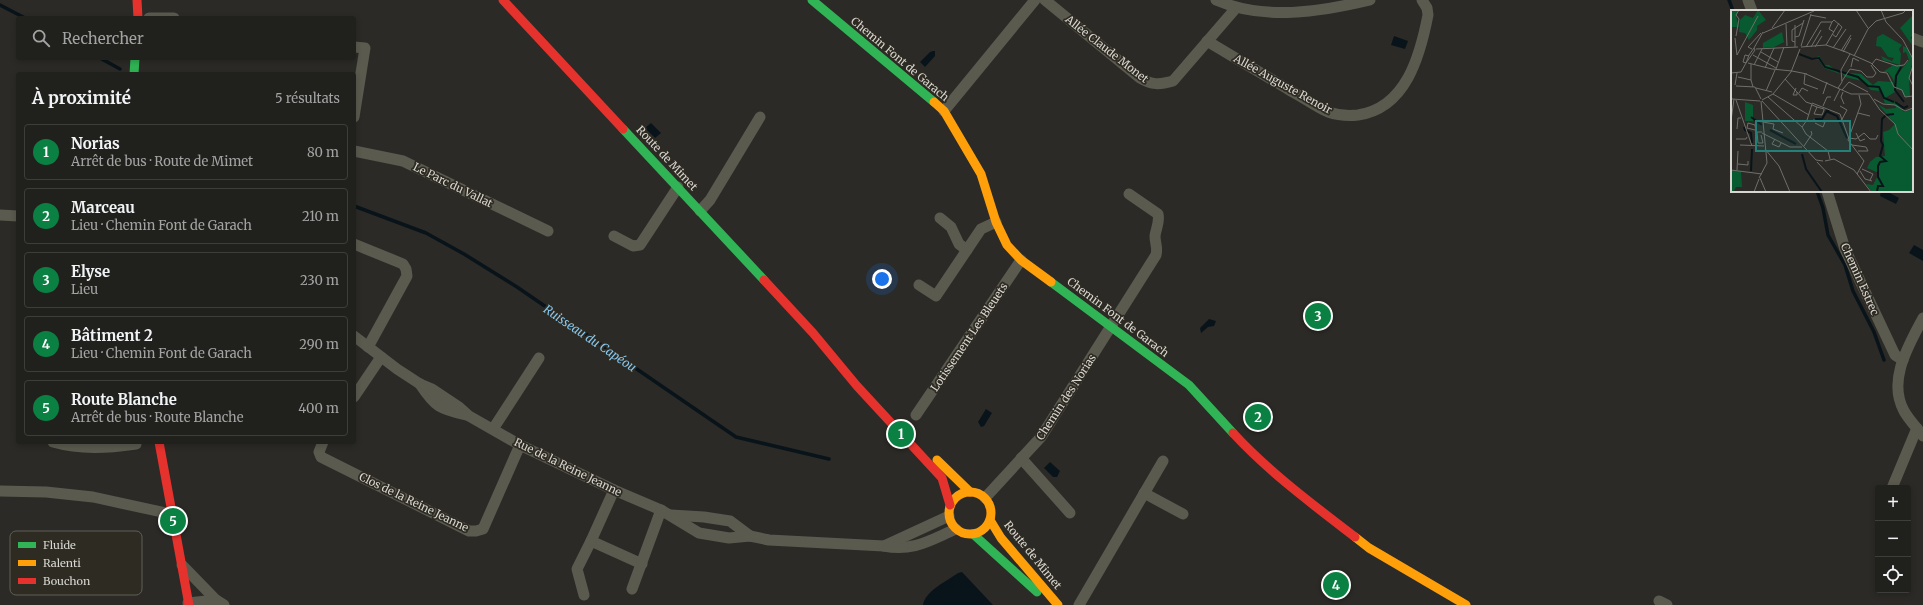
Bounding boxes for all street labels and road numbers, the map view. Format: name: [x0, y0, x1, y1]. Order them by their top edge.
street label: Allée Claude Monet: [1062, 12, 1152, 86]
street label: Chemin Font de Garach: [848, 14, 952, 105]
street label: Allée Auguste Renoir: [1231, 51, 1335, 117]
street label: Route de Mimet: [633, 123, 701, 194]
street label: Le Parc du Vallat: [411, 160, 496, 211]
street label: Chemin Estrec: [1838, 241, 1882, 318]
street label: Chemin Font de Garach: [1064, 274, 1172, 360]
street label: Lotissement Les Bleuets: [927, 280, 1011, 394]
street label: Chemin des Norias: [1033, 351, 1099, 443]
street label: Rue de la Reine Jeanne: [512, 435, 624, 499]
street label: Clos de la Reine Jeanne: [357, 469, 471, 535]
street label: Route de Mimet: [1001, 518, 1065, 592]

